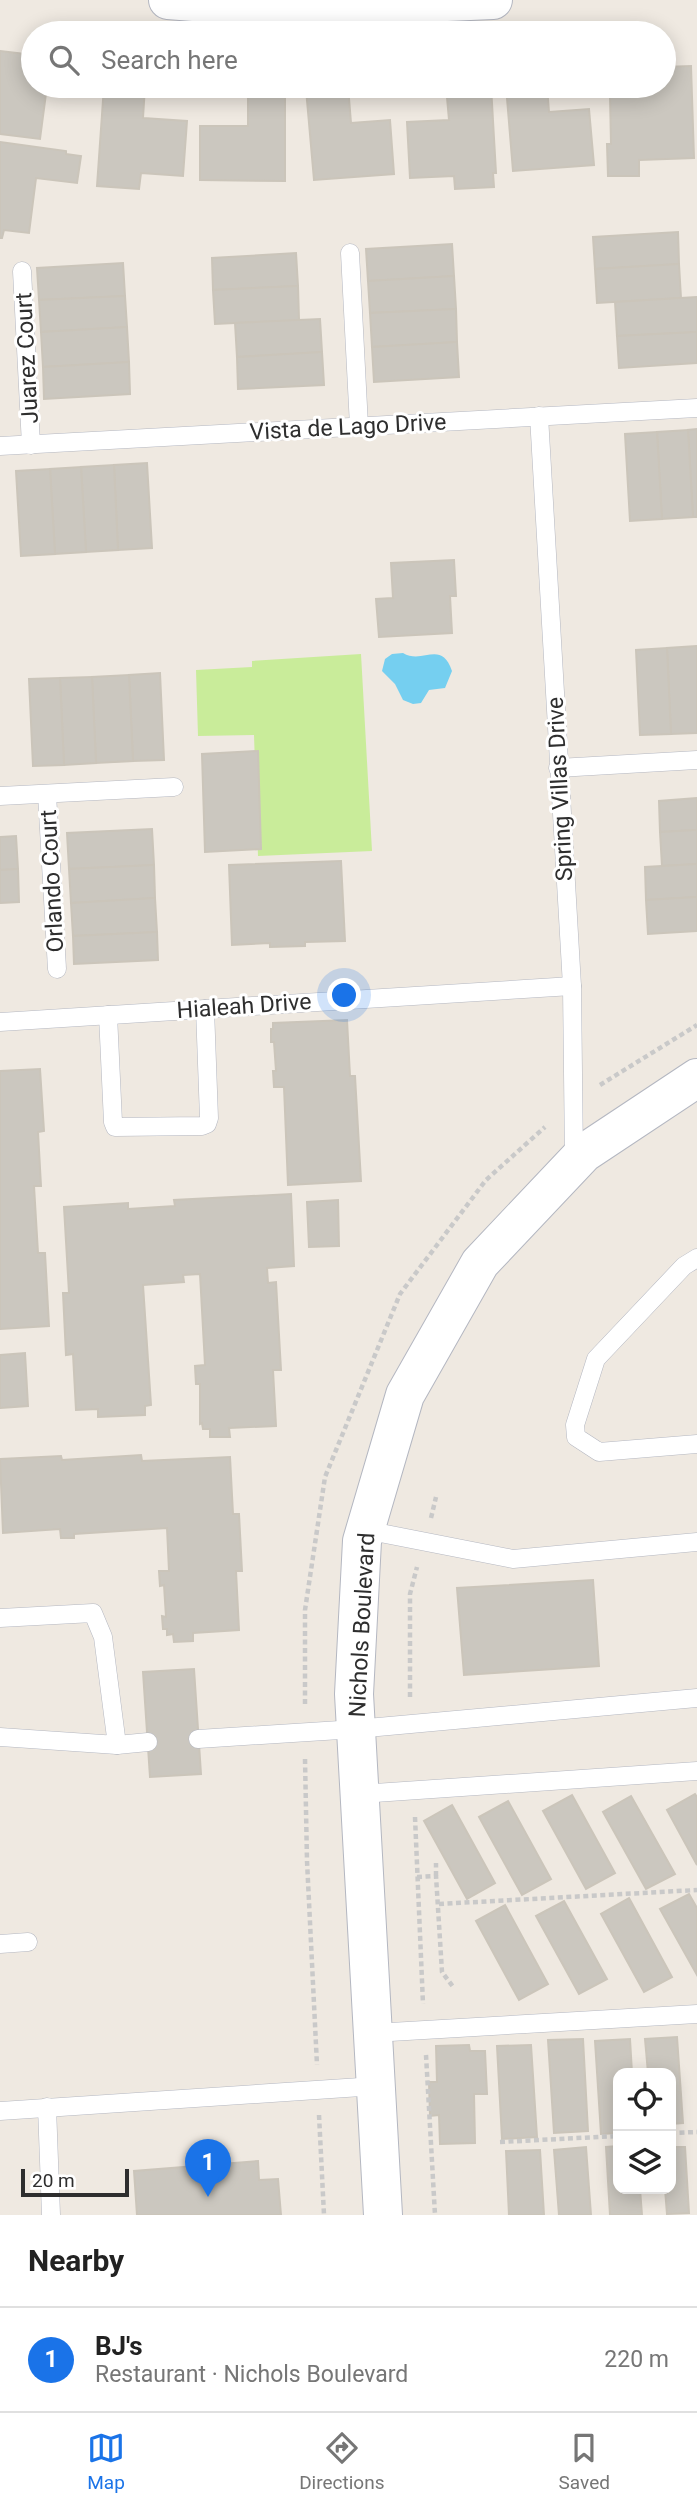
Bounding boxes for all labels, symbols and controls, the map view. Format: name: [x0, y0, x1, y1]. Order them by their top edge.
search box: [21, 21, 676, 98]
icon: search: [45, 41, 83, 79]
text: Search here: [101, 45, 238, 75]
street label: Juarez Court: [10, 292, 44, 424]
street label: Vista de Lago Drive: [249, 408, 447, 446]
street label: Spring Villas Drive: [542, 696, 578, 882]
street label: Orlando Court: [35, 809, 69, 953]
your location: [327, 978, 361, 1012]
street label: Hialeah Drive: [176, 988, 312, 1024]
street label: Nichols Boulevard: [344, 1532, 380, 1718]
map controls: [613, 2068, 676, 2194]
button: locate: [613, 2068, 676, 2131]
button: layers: [613, 2131, 676, 2194]
pin: 1: [185, 2139, 231, 2197]
scale bar: [21, 2166, 130, 2198]
text: 20 m: [32, 2169, 75, 2192]
text: Nearby: [28, 2243, 124, 2278]
text: BJ's: [95, 2331, 143, 2361]
text: 1: [44, 2346, 58, 2373]
text: 220 m: [604, 2346, 669, 2373]
text: Restaurant · Nichols Boulevard: [95, 2361, 408, 2388]
tab: Map: [87, 2429, 125, 2494]
tab: Directions: [299, 2429, 384, 2494]
tab: Saved: [559, 2429, 610, 2494]

